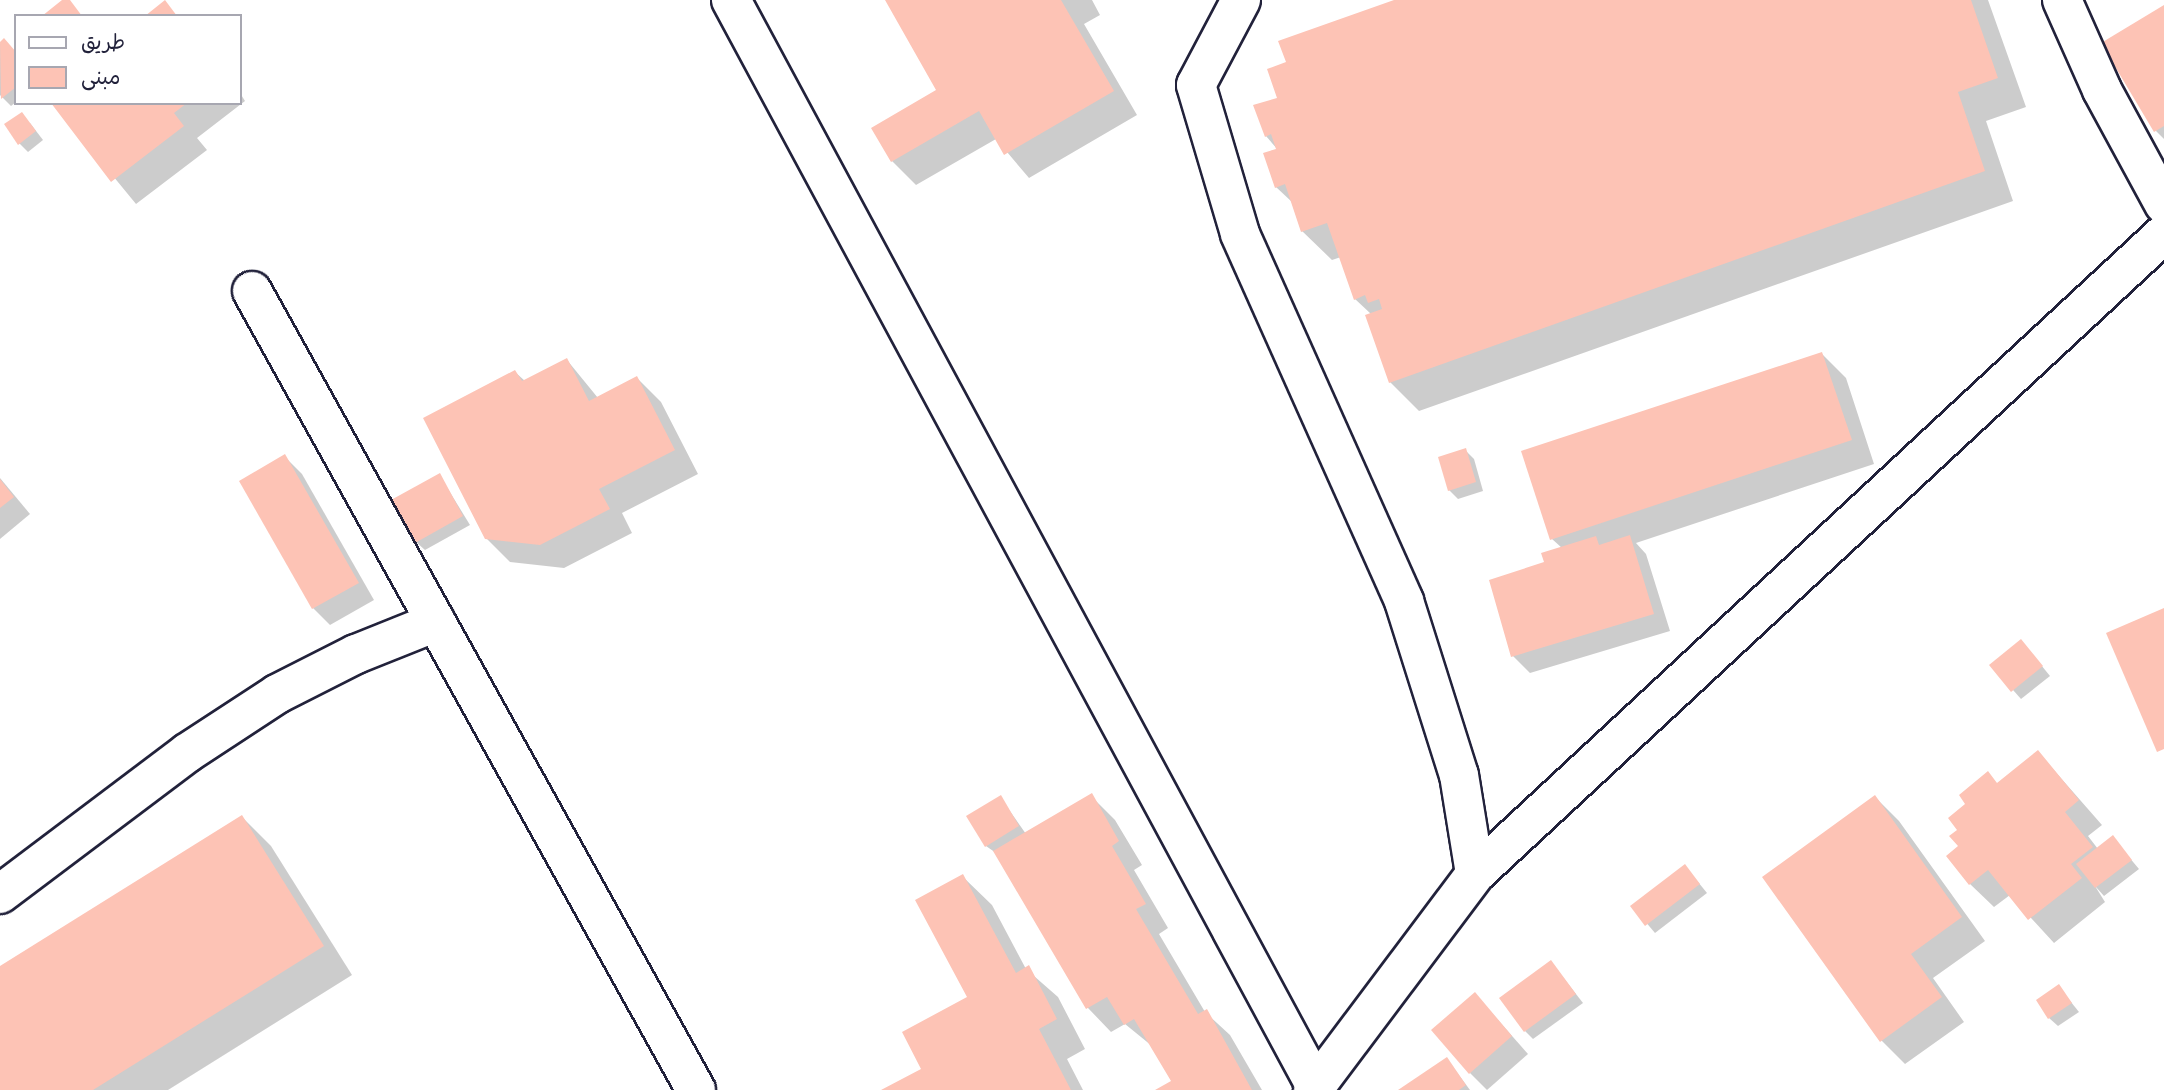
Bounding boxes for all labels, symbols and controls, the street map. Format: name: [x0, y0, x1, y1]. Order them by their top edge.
legend: [14, 14, 242, 105]
text: طريق: [81, 24, 125, 56]
text: مبنى: [81, 59, 120, 91]

